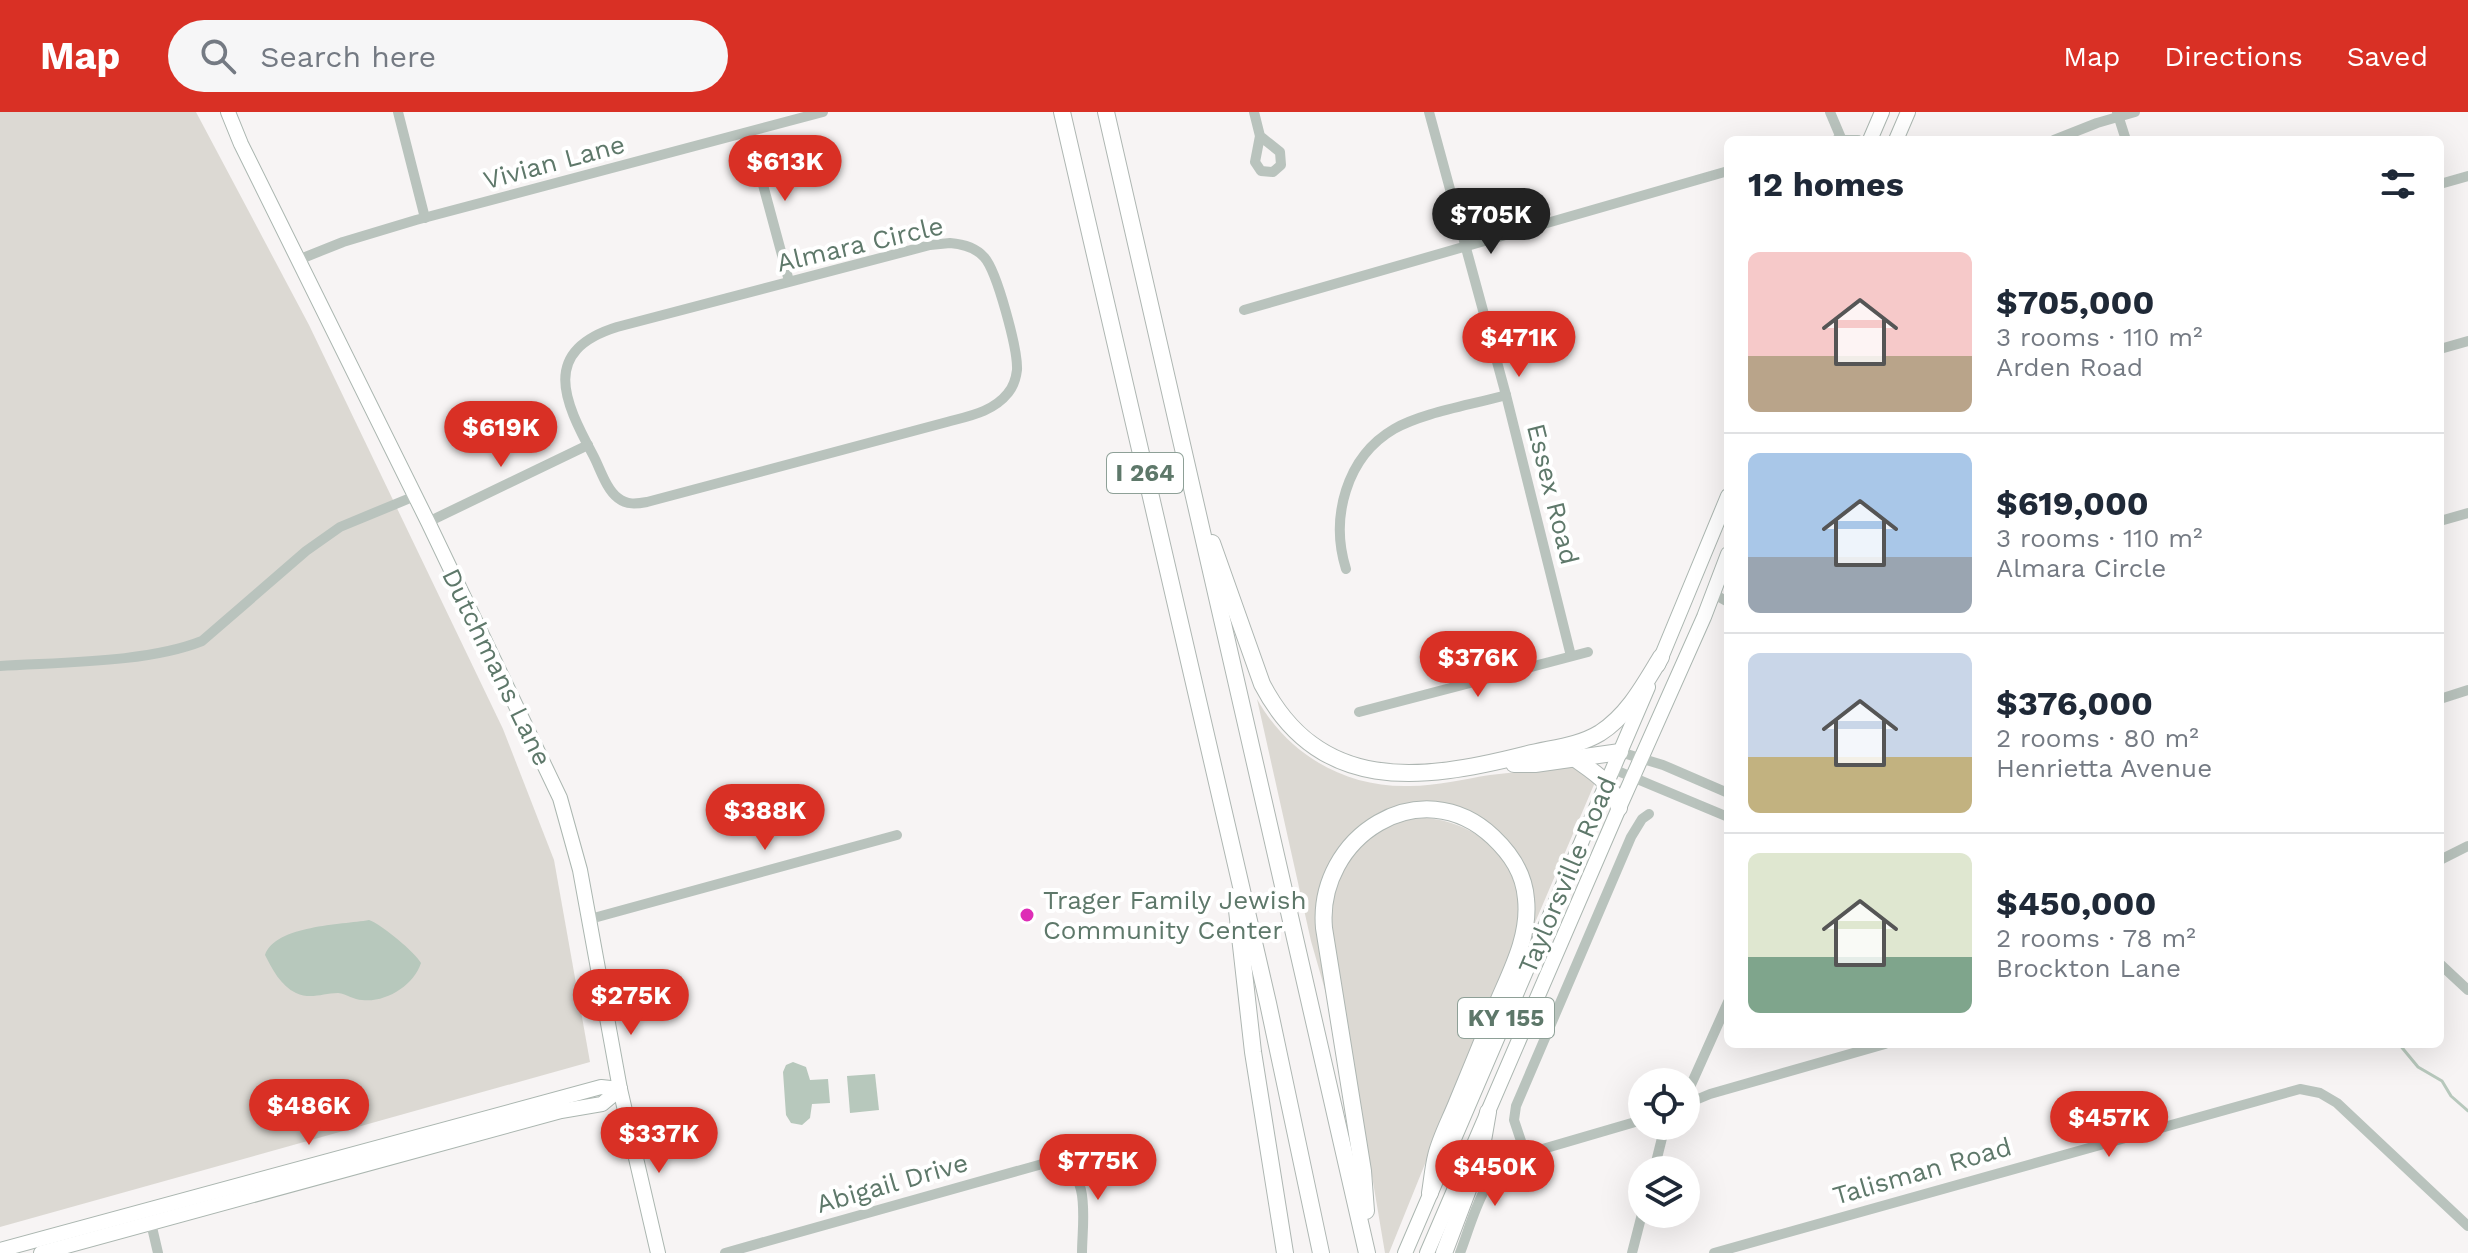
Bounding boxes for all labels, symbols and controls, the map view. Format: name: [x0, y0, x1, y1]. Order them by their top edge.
search box: [168, 20, 728, 92]
text: Map: [40, 34, 120, 78]
icon: search: [196, 34, 240, 78]
text: Search here: [260, 39, 436, 74]
text: Map: [2063, 40, 2120, 73]
text: Directions: [2164, 40, 2303, 73]
text: Saved: [2347, 40, 2428, 73]
street label: Vivian Lane: [480, 129, 628, 195]
pin: $613K: [729, 135, 841, 203]
text: $613K: [747, 146, 823, 176]
icon: filters: [2376, 162, 2420, 206]
text: 12 homes: [1748, 164, 1904, 204]
pin: $705K: [1435, 188, 1547, 256]
text: $705K: [1450, 199, 1532, 229]
street label: Almara Circle: [774, 210, 946, 278]
text: $705,000: [1996, 282, 2154, 322]
icon: home: [1812, 284, 1908, 380]
pin: $471K: [1463, 311, 1575, 379]
text: $471K: [1480, 322, 1558, 352]
text: 3 rooms · 110 m²: [1996, 322, 2203, 352]
text: Arden Road: [1996, 352, 2143, 382]
pin: $619K: [445, 401, 557, 469]
text: $619K: [462, 412, 540, 442]
street label: Essex Road: [1521, 420, 1585, 568]
road number: I 264: [1107, 453, 1183, 493]
text: $619,000: [1996, 483, 2149, 523]
icon: home: [1812, 485, 1908, 581]
text: 3 rooms · 110 m²: [1996, 523, 2203, 553]
text: Almara Circle: [1996, 553, 2166, 583]
street label: Dutchmans Lane: [436, 563, 558, 771]
pin: $376K: [1422, 631, 1534, 699]
text: $376K: [1438, 642, 1518, 672]
text: $376,000: [1996, 683, 2153, 723]
icon: home: [1812, 685, 1908, 781]
text: 2 rooms · 80 m²: [1996, 723, 2199, 753]
text: Henrietta Avenue: [1996, 753, 2212, 783]
street label: Taylorsville Road: [1512, 772, 1622, 978]
pin: $388K: [709, 784, 821, 852]
text: $388K: [724, 795, 806, 825]
text: $450,000: [1996, 883, 2156, 923]
place label: Trager Family Jewish Community Center: [1043, 885, 1306, 945]
icon: home: [1812, 885, 1908, 981]
marker: Trager Family Jewish Community Center: [1018, 906, 1036, 924]
text: 2 rooms · 78 m²: [1996, 923, 2196, 953]
text: Brockton Lane: [1996, 953, 2181, 983]
pin: $275K: [575, 969, 687, 1037]
text: $275K: [591, 980, 671, 1010]
road number: KY 155: [1458, 998, 1554, 1038]
map controls: [1628, 1068, 1700, 1228]
button: locate: [1628, 1068, 1700, 1140]
pin: $486K: [253, 1079, 365, 1147]
text: $486K: [267, 1090, 351, 1120]
pin: $457K: [2053, 1091, 2165, 1159]
text: $457K: [2068, 1102, 2150, 1132]
pin: $337K: [603, 1107, 715, 1175]
text: $337K: [619, 1118, 699, 1148]
street label: Talisman Road: [1829, 1131, 2015, 1211]
pin: $775K: [1042, 1134, 1154, 1202]
pin: $450K: [1439, 1140, 1551, 1208]
text: $775K: [1057, 1145, 1139, 1175]
street label: Abigail Drive: [813, 1147, 971, 1219]
text: $450K: [1453, 1151, 1537, 1181]
button: layers: [1628, 1156, 1700, 1228]

